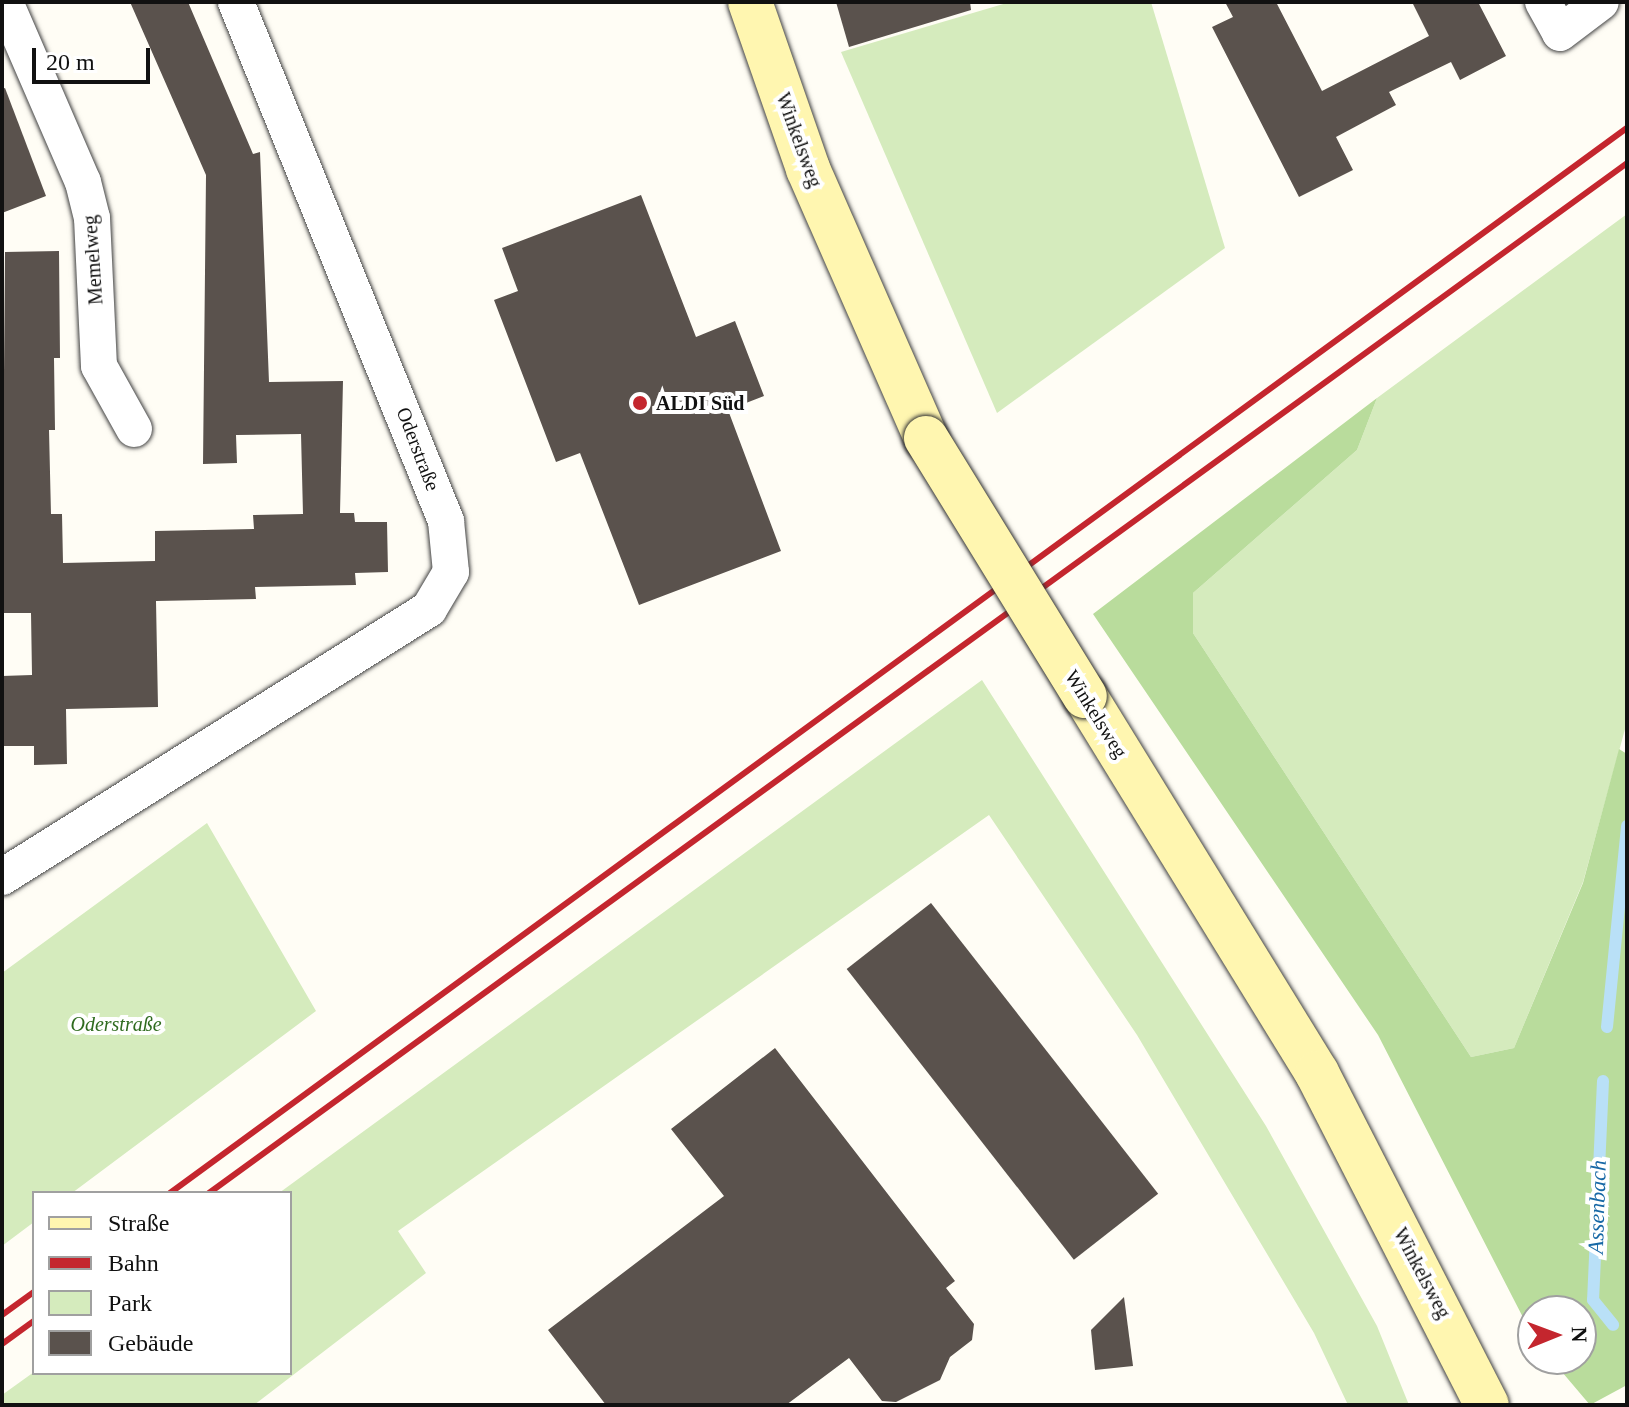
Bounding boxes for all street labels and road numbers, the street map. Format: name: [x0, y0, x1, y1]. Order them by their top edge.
street label: Winkelsweg: [771, 89, 827, 191]
street label: Memelweg: [78, 214, 108, 306]
street label: Oderstraße: [391, 404, 445, 494]
street label: Winkelsweg: [1060, 666, 1132, 762]
street label: Winkelsweg: [1388, 1224, 1456, 1322]

